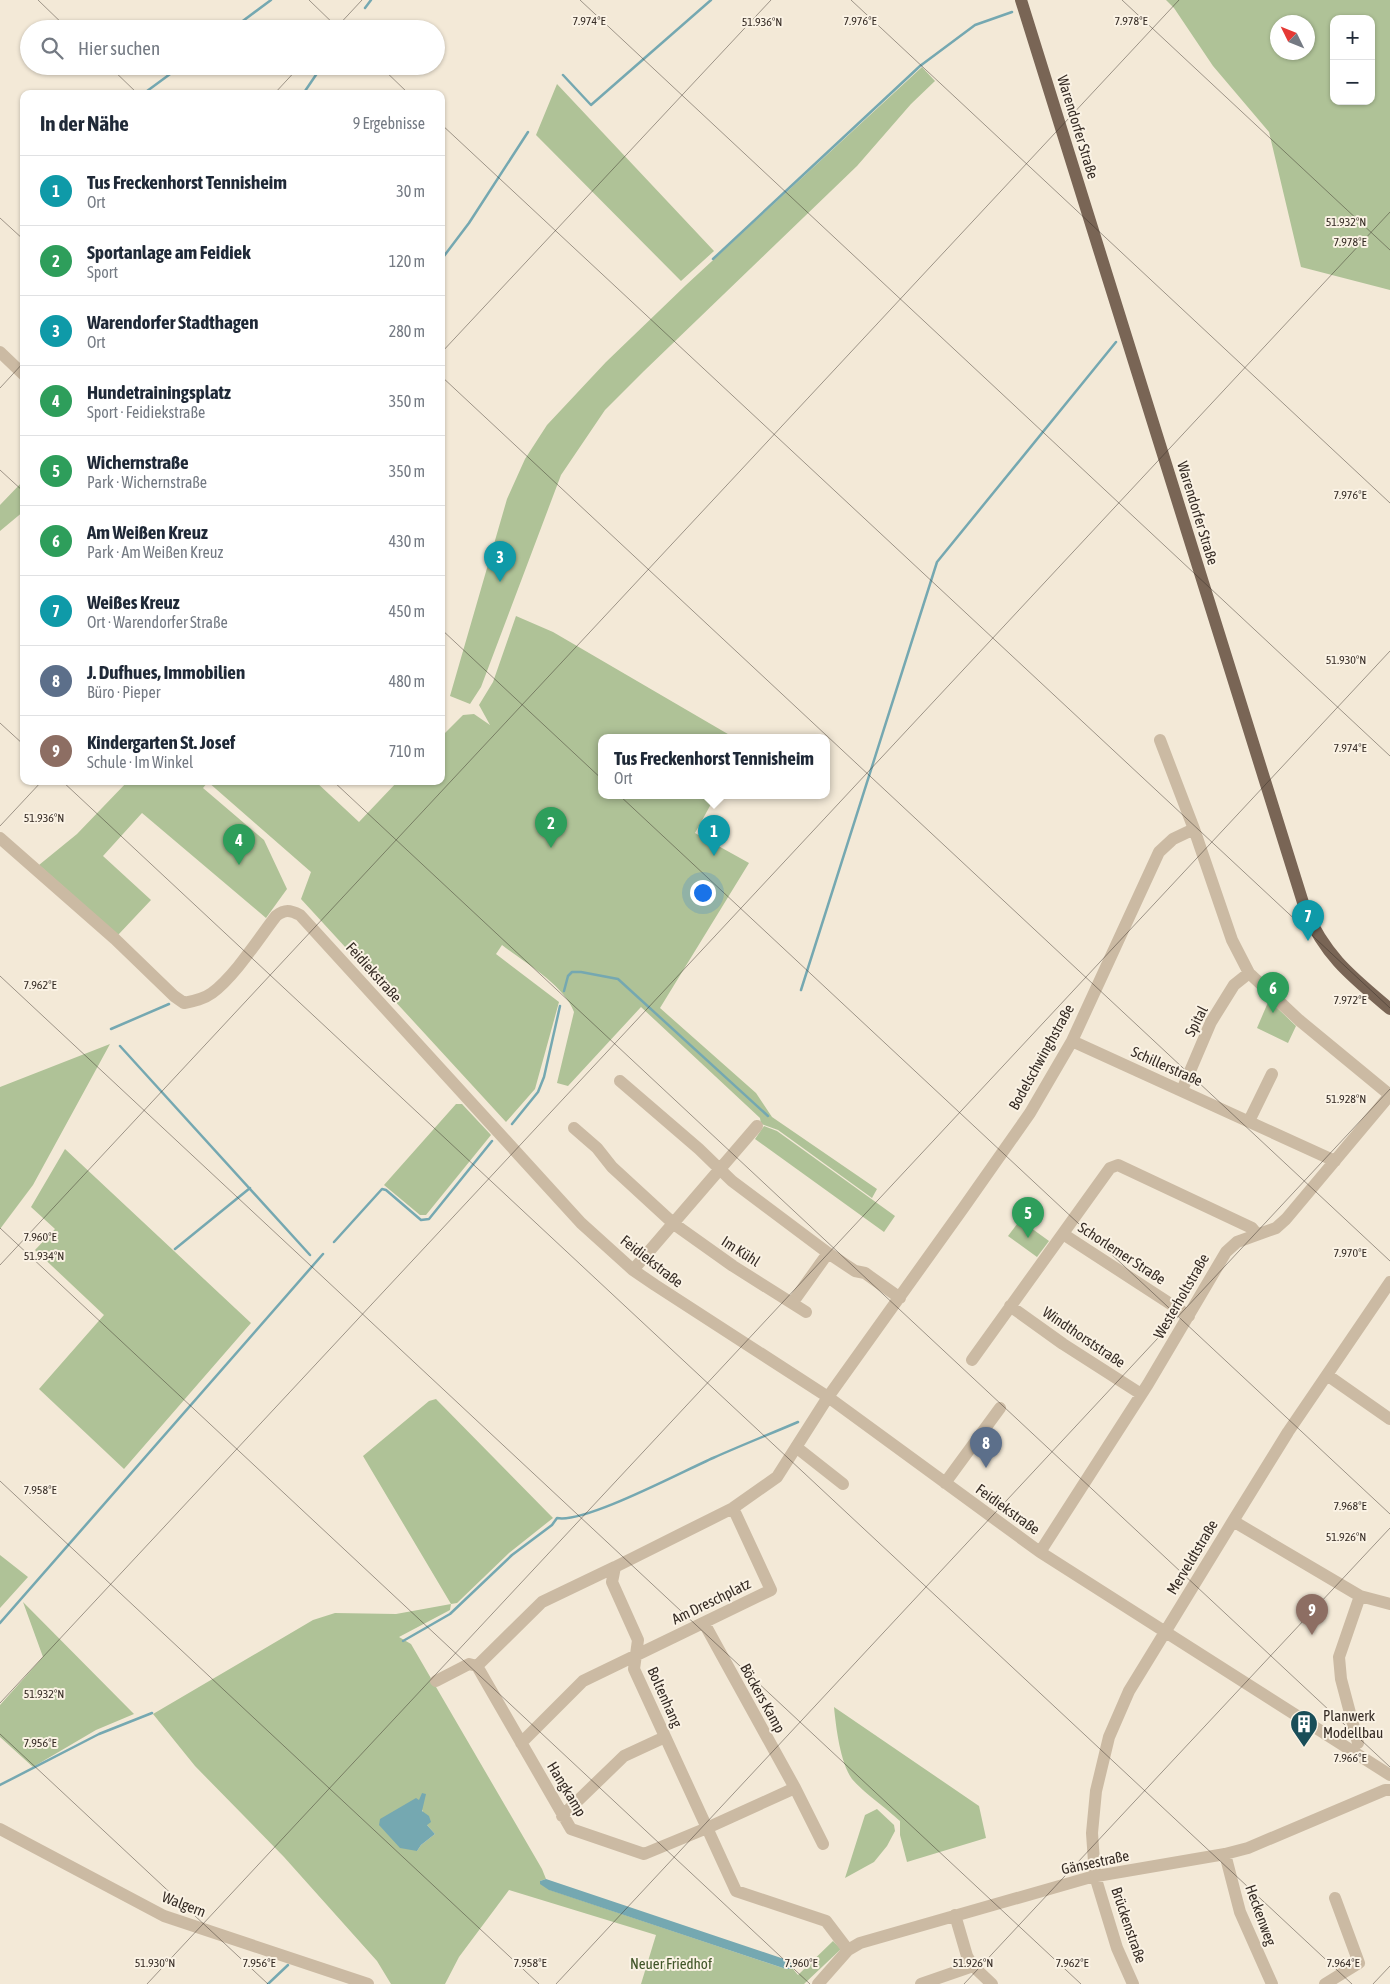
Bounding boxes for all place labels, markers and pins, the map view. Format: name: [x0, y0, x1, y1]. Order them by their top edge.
pin: 3: [484, 541, 516, 582]
pin: 2: [535, 807, 567, 848]
pin: 1: [698, 815, 730, 856]
pin: 4: [223, 824, 255, 865]
pin: 7: [1292, 900, 1324, 941]
pin: 6: [1257, 972, 1289, 1013]
pin: 5: [1012, 1197, 1044, 1238]
pin: 8: [970, 1427, 1002, 1468]
pin: 9: [1296, 1594, 1328, 1635]
place label: Planwerk Modellbau: [1323, 1707, 1383, 1741]
building icon: Planwerk Modellbau: [1289, 1709, 1319, 1748]

